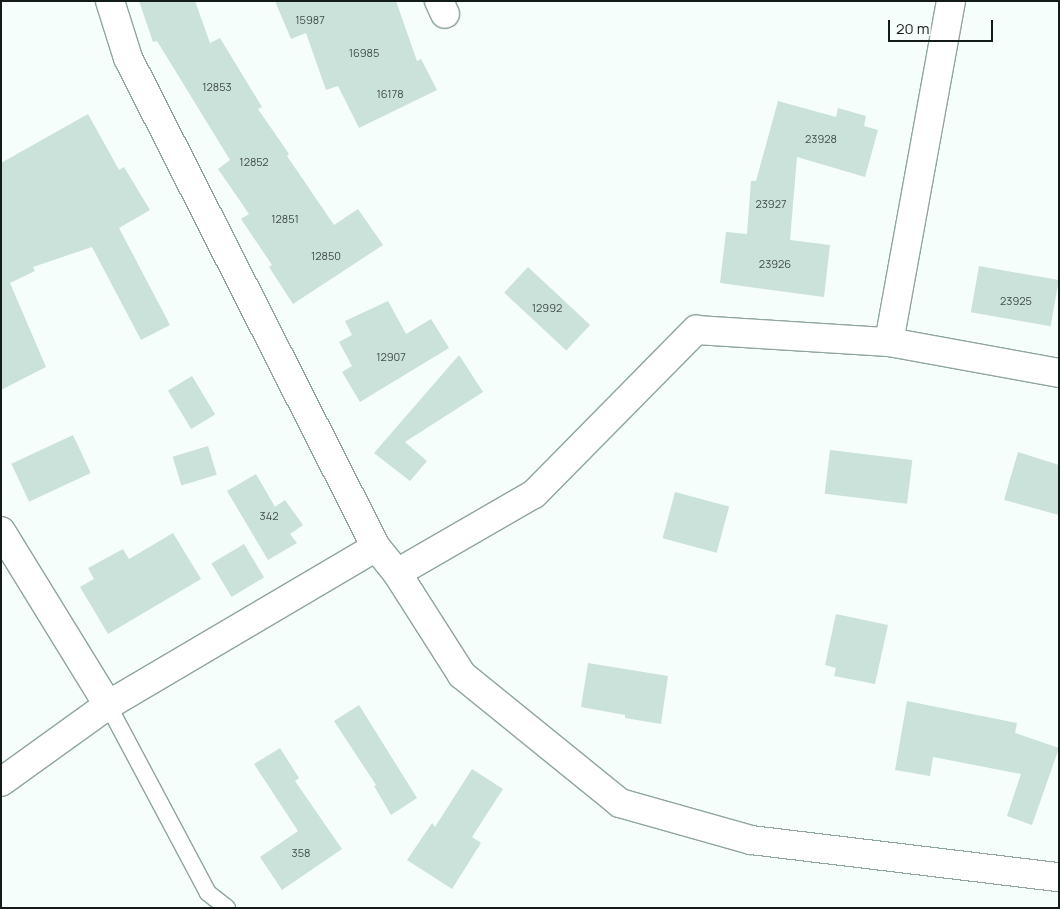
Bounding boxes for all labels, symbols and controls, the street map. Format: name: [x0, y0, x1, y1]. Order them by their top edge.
scale bar: [890, 10, 995, 42]
house number: 15987: [295, 13, 325, 27]
text: 20 m: [896, 18, 929, 39]
house number: 16985: [349, 46, 379, 60]
house number: 12853: [202, 80, 232, 94]
house number: 16178: [376, 87, 404, 101]
house number: 23928: [805, 132, 837, 146]
house number: 12852: [239, 155, 269, 169]
house number: 23927: [756, 197, 786, 211]
house number: 12851: [271, 212, 299, 226]
house number: 12850: [311, 249, 341, 263]
house number: 23926: [759, 257, 791, 271]
house number: 23925: [1000, 294, 1032, 308]
house number: 12992: [532, 301, 562, 315]
house number: 12907: [376, 350, 406, 364]
house number: 342: [260, 509, 278, 523]
house number: 358: [292, 846, 310, 860]

